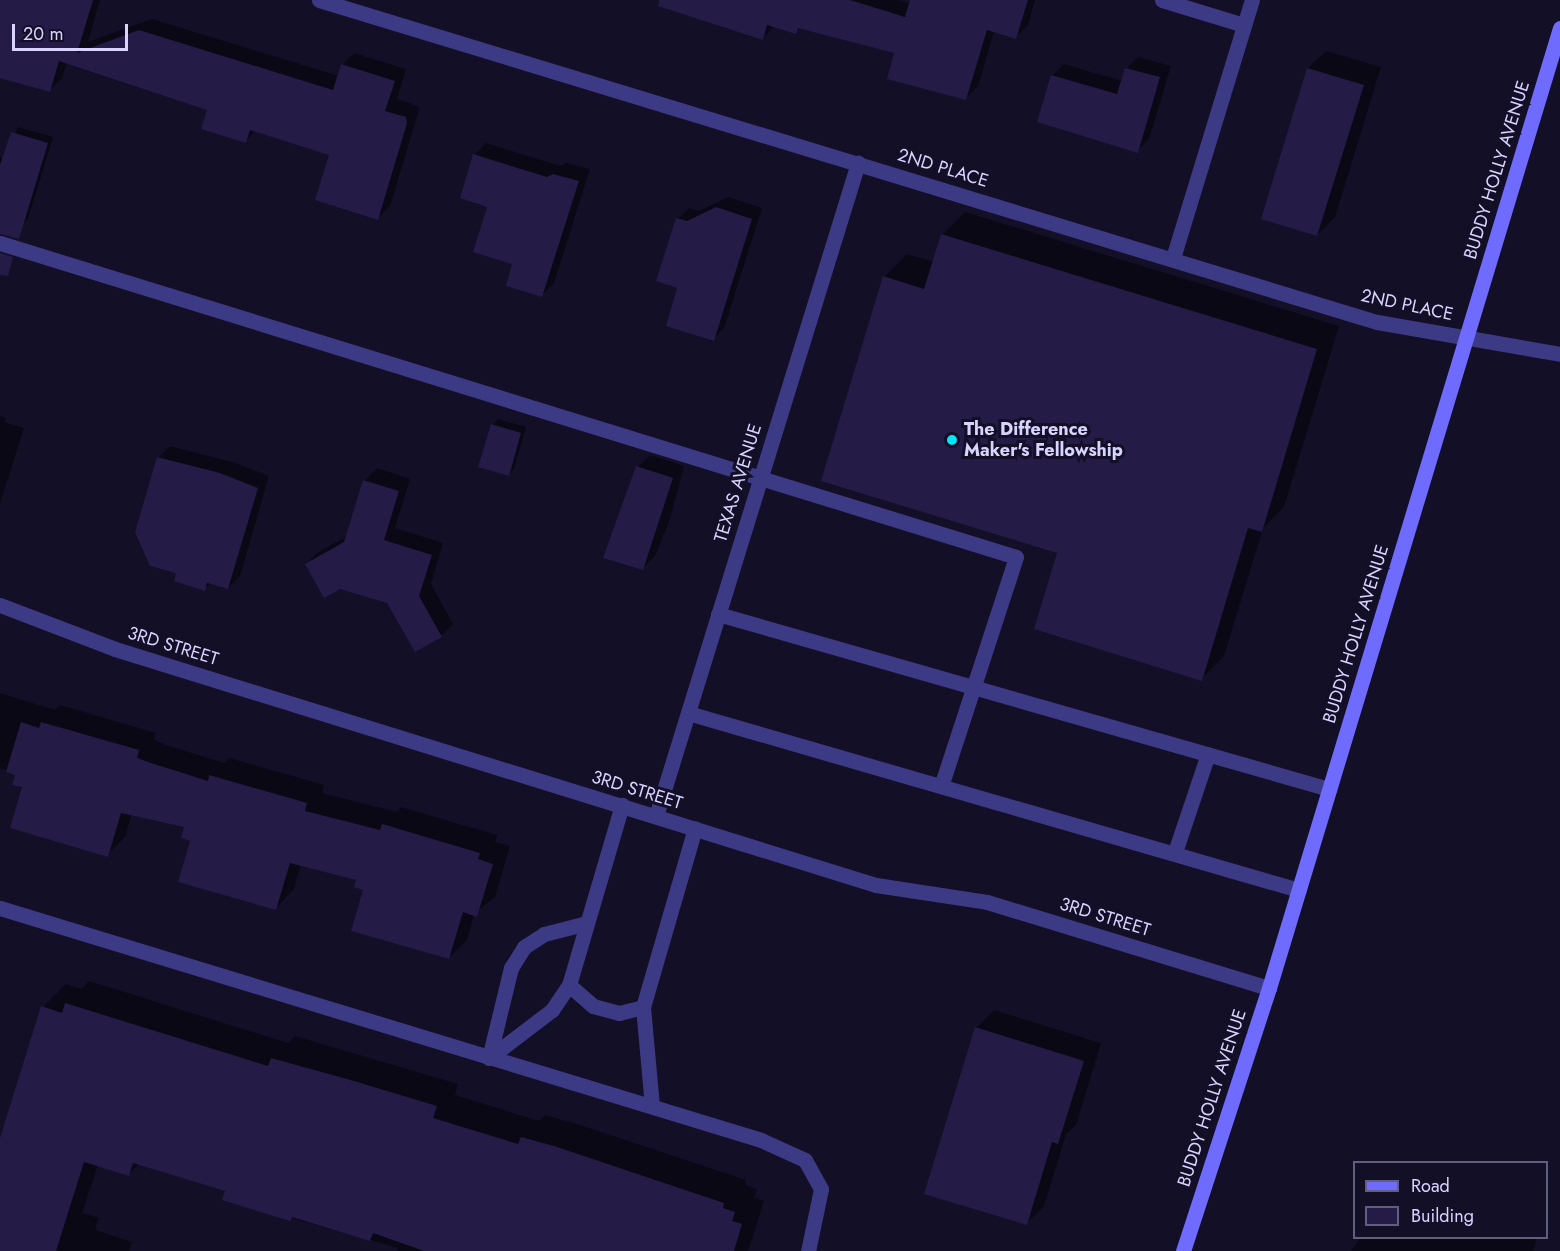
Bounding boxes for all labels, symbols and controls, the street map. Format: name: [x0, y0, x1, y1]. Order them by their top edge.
scale bar: [15, 12, 130, 50]
text: 20 m: [23, 21, 63, 47]
street label: BUDDY HOLLY AVENUE: [1460, 78, 1534, 262]
street label: 2ND PLACE: [895, 144, 991, 192]
street label: 2ND PLACE: [1359, 285, 1455, 325]
place label: The Difference Maker's Fellowship: [964, 419, 1123, 462]
street label: TEXAS AVENUE: [710, 421, 766, 545]
marker: The Difference Maker's Fellowship: [945, 433, 959, 447]
street label: BUDDY HOLLY AVENUE: [1319, 542, 1393, 726]
street label: 3RD STREET: [125, 622, 221, 670]
street label: 3RD STREET: [589, 766, 685, 814]
street label: 3RD STREET: [1057, 893, 1153, 941]
street label: BUDDY HOLLY AVENUE: [1173, 1007, 1251, 1189]
legend: [1353, 1161, 1548, 1239]
text: Road: [1411, 1173, 1450, 1199]
text: Building: [1411, 1203, 1474, 1229]

